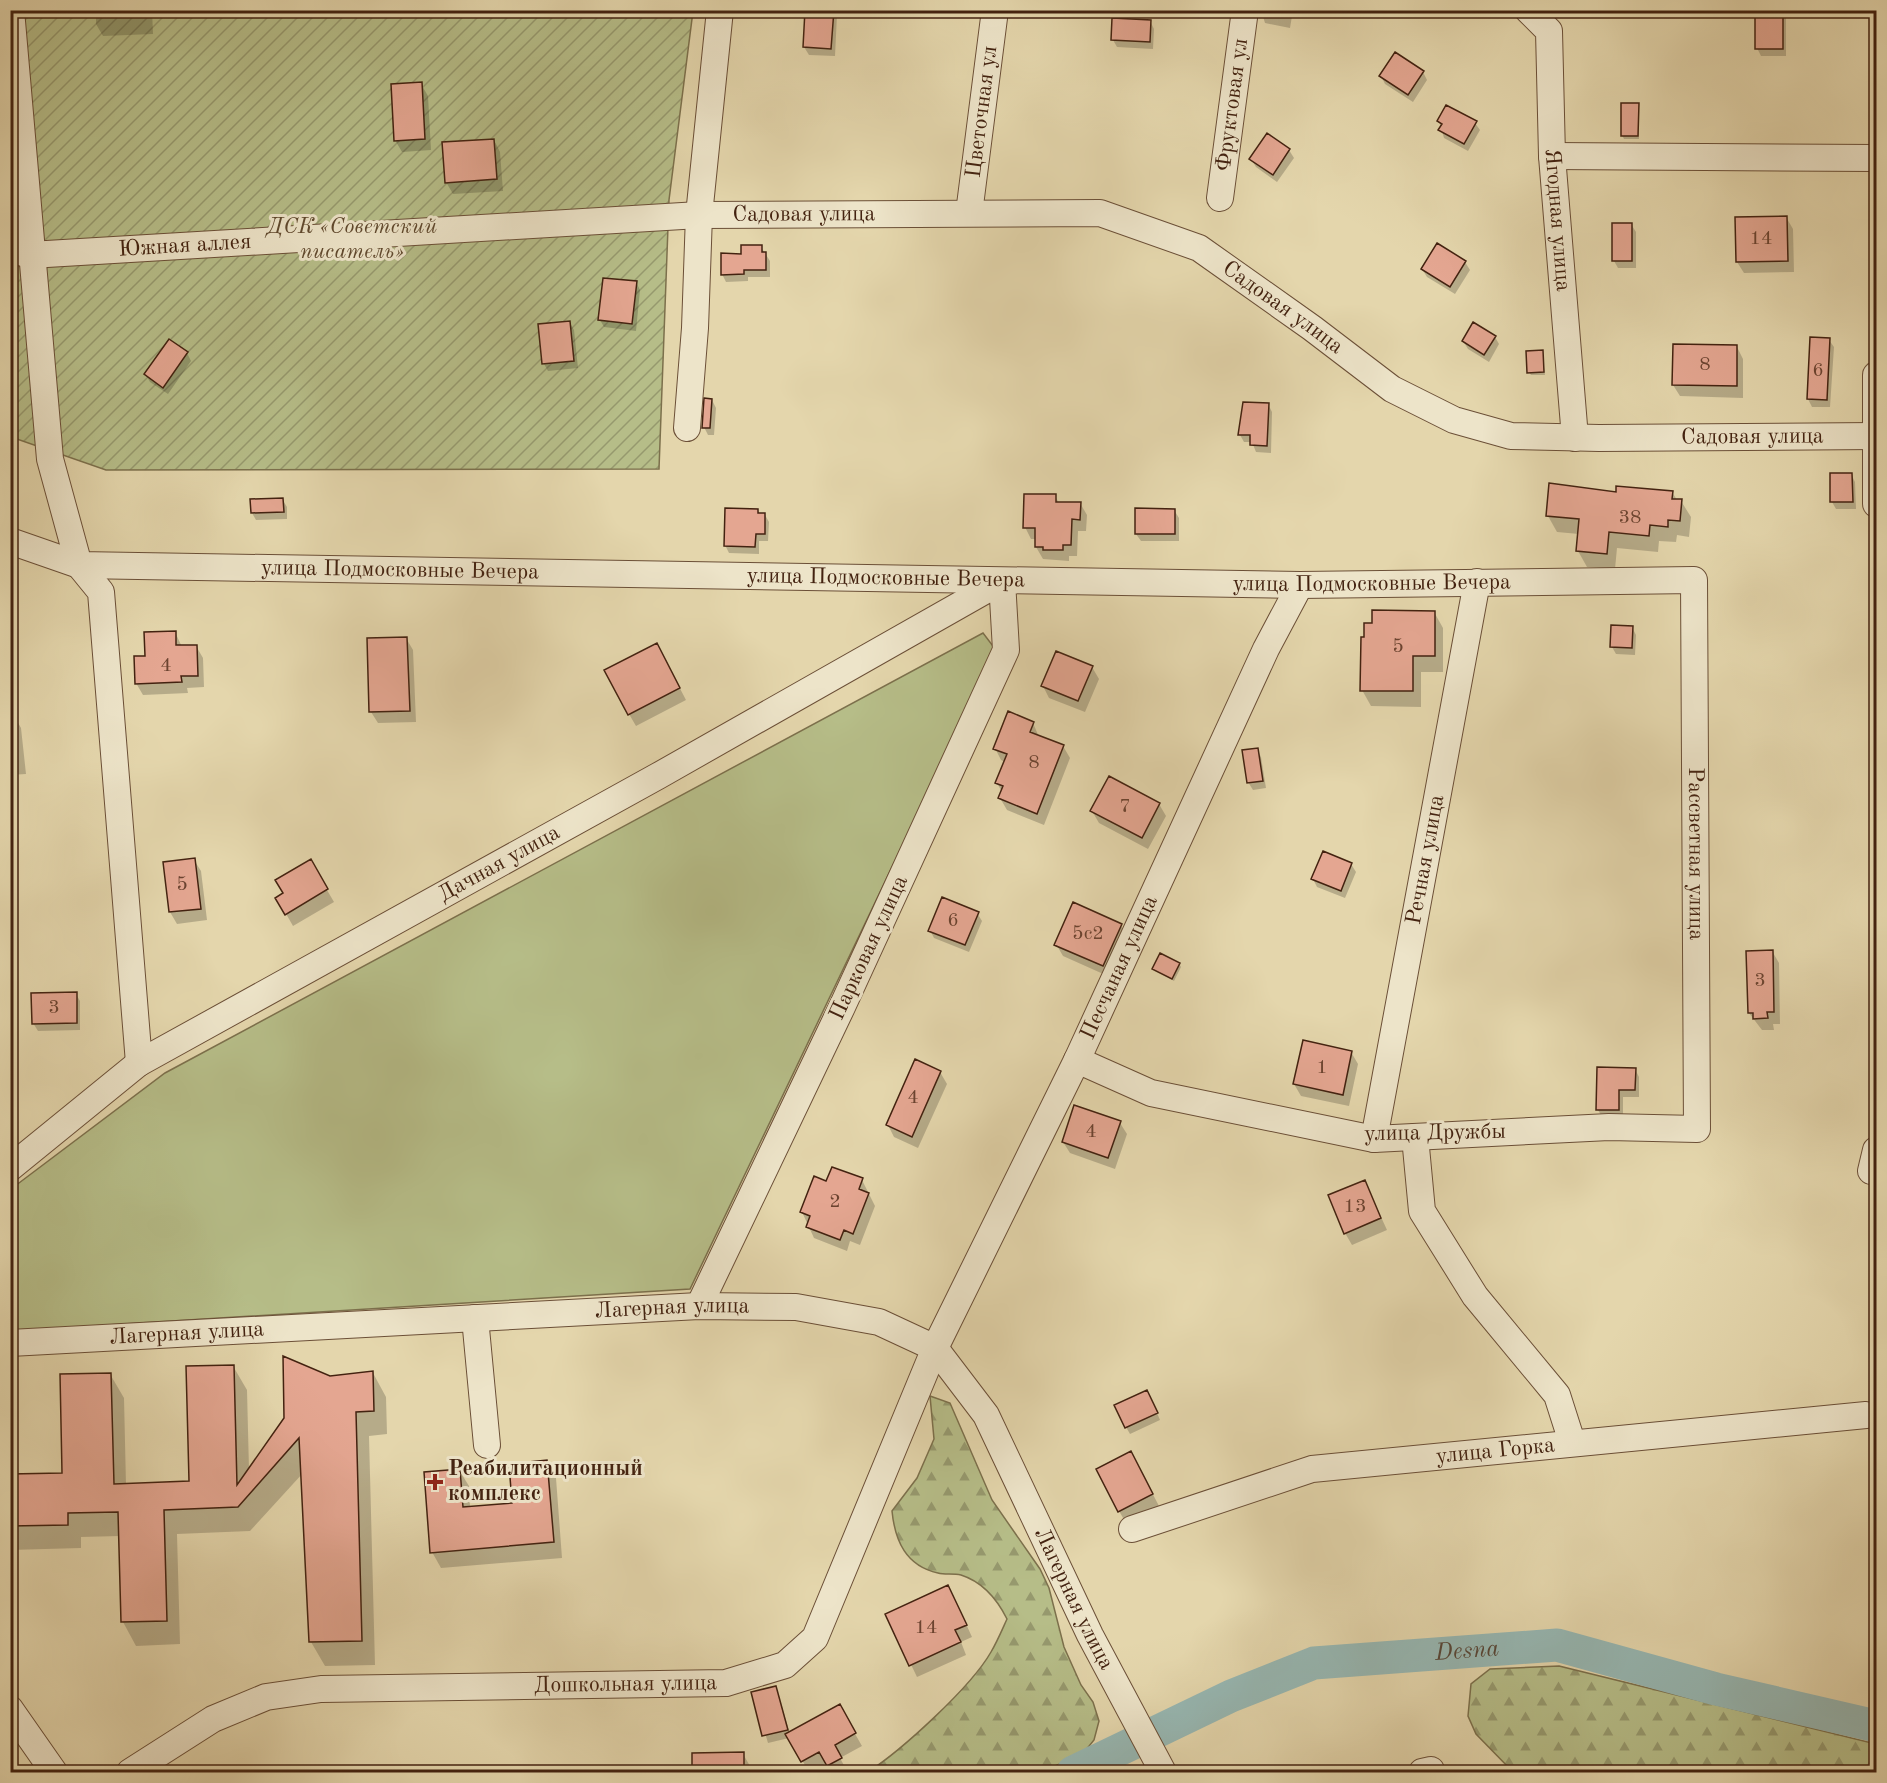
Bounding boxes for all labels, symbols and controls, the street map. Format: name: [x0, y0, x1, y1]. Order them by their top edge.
street label: Фруктовая ул: [1213, 37, 1252, 173]
street label: Цветочная ул: [963, 45, 1001, 179]
street label: Ягодная улица: [1540, 148, 1574, 292]
street label: Садовая улица: [733, 203, 875, 226]
park label: ДСК «Советский писатель»: [264, 216, 437, 263]
house number: 14: [1749, 229, 1773, 249]
street label: Южная аллея: [118, 231, 252, 261]
street label: Садовая улица: [1218, 257, 1347, 359]
house number: 8: [1699, 355, 1711, 375]
house number: 6: [1812, 361, 1824, 381]
street label: Садовая улица: [1681, 425, 1824, 448]
house number: 38: [1618, 508, 1642, 528]
street label: улица Подмосковные Вечера: [261, 557, 539, 584]
street label: улица Подмосковные Вечера: [747, 565, 1025, 591]
street label: улица Подмосковные Вечера: [1232, 571, 1511, 596]
house number: 5: [1392, 637, 1404, 657]
house number: 4: [160, 656, 172, 676]
house number: 8: [1028, 753, 1040, 773]
street label: Рассветная улица: [1684, 767, 1707, 940]
street label: Речная улица: [1403, 793, 1448, 927]
house number: 7: [1119, 797, 1131, 817]
street label: Дачная улица: [435, 821, 564, 906]
street label: Парковая улица: [826, 872, 912, 1024]
house number: 5: [176, 875, 188, 895]
street label: Песчаная улица: [1077, 892, 1162, 1043]
house number: 6: [947, 911, 959, 931]
house number: 5с2: [1072, 924, 1104, 944]
house number: 3: [1754, 971, 1766, 991]
house number: 3: [48, 998, 60, 1018]
house number: 1: [1316, 1058, 1328, 1078]
house number: 4: [907, 1088, 919, 1108]
street label: улица Дружбы: [1364, 1121, 1506, 1145]
house number: 4: [1085, 1122, 1097, 1142]
house number: 2: [829, 1192, 841, 1212]
house number: 13: [1343, 1197, 1367, 1217]
street label: Лагерная улица: [594, 1295, 750, 1323]
street label: Лагерная улица: [109, 1318, 265, 1349]
street label: улица Горка: [1435, 1434, 1556, 1468]
place label: Реабилитационный комплекс: [448, 1458, 643, 1505]
marker: Реабилитационный комплекс: [426, 1473, 444, 1491]
street label: Лагерная улица: [1030, 1524, 1118, 1674]
house number: 14: [914, 1618, 938, 1638]
water label: Desna: [1433, 1637, 1500, 1666]
street label: Дошкольная улица: [534, 1672, 717, 1697]

